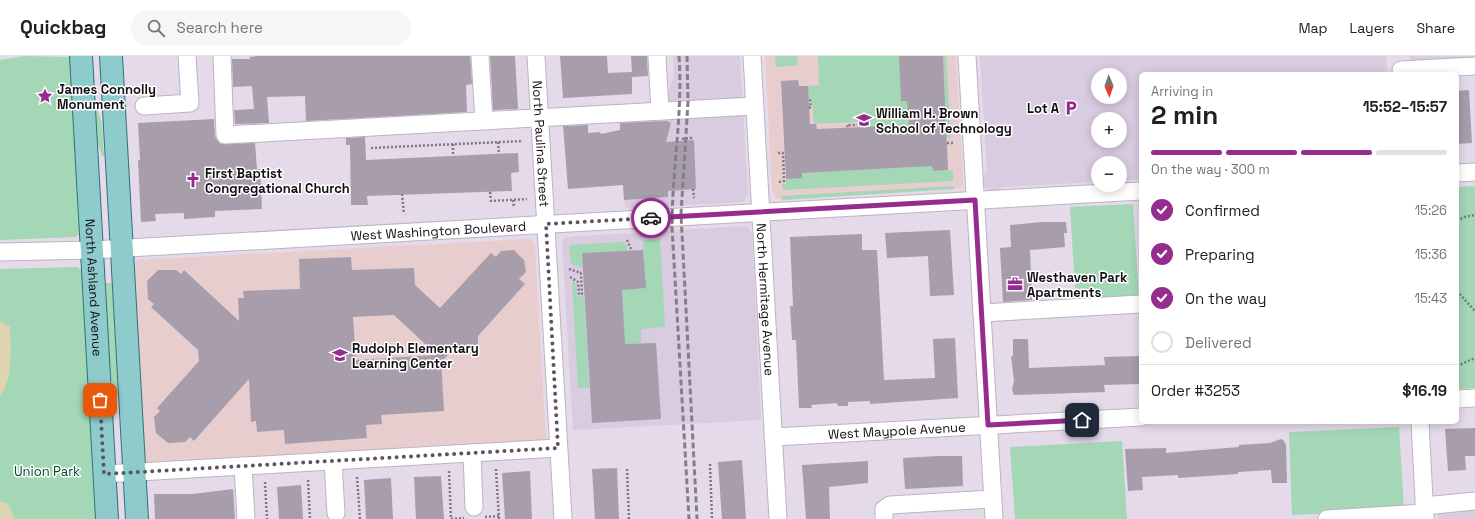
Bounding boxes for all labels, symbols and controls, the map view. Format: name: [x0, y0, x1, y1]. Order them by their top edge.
search box: [131, 10, 411, 46]
text: Quickbag: [20, 15, 107, 40]
icon: search: [145, 17, 167, 39]
text: Search here: [177, 18, 263, 37]
text: Map: [1298, 19, 1328, 37]
text: Layers: [1350, 19, 1394, 37]
text: Share: [1416, 19, 1455, 37]
north arrow: [1091, 68, 1127, 104]
map controls: [1091, 68, 1127, 192]
street label: North Paulina Street: [529, 80, 553, 208]
place label: James Connolly Monument: [57, 81, 156, 113]
text: Arriving in: [1151, 83, 1213, 100]
place icon: James Connolly Monument: [36, 87, 54, 105]
text: 15:52–15:57: [1363, 97, 1447, 116]
text: 2 min: [1151, 98, 1218, 132]
parking icon: Lot A: [1062, 99, 1080, 117]
place label: Lot A: [1027, 100, 1060, 117]
place label: William H. Brown School of Technology: [876, 105, 1012, 137]
school or university icon: William H. Brown School of Technology: [855, 111, 873, 129]
button: +: [1091, 112, 1127, 148]
button: −: [1091, 156, 1127, 192]
text: On the way · 300 m: [1151, 161, 1270, 178]
place label: First Baptist Congregational Church: [205, 165, 350, 197]
church icon: First Baptist Congregational Church: [184, 171, 202, 189]
courier: [631, 198, 671, 238]
icon: check: [1151, 199, 1173, 221]
text: Confirmed: [1185, 201, 1260, 220]
text: 15:26: [1415, 202, 1447, 219]
icon: car: [640, 207, 662, 229]
street label: West Washington Boulevard: [350, 217, 527, 244]
street label: North Ashland Avenue: [82, 218, 106, 357]
street label: North Hermitage Avenue: [753, 223, 778, 376]
icon: check: [1151, 243, 1173, 265]
text: Preparing: [1185, 245, 1255, 264]
text: 15:36: [1415, 246, 1447, 263]
place label: Westhaven Park Apartments: [1027, 269, 1128, 301]
office icon: Westhaven Park Apartments: [1006, 275, 1024, 293]
icon: check: [1151, 287, 1173, 309]
text: On the way: [1185, 289, 1266, 308]
text: 15:43: [1415, 290, 1447, 307]
text: Delivered: [1185, 333, 1252, 352]
place label: Rudolph Elementary Learning Center: [352, 340, 479, 372]
school or university icon: Rudolph Elementary Learning Center: [331, 346, 349, 364]
text: Order #3253: [1151, 381, 1240, 400]
text: $16.19: [1402, 381, 1447, 400]
pin: [83, 383, 117, 417]
icon: bag: [89, 389, 111, 411]
pin: [1065, 403, 1099, 437]
icon: home: [1071, 409, 1093, 431]
street label: West Maypole Avenue: [827, 418, 966, 443]
park label: Union Park: [14, 463, 80, 480]

